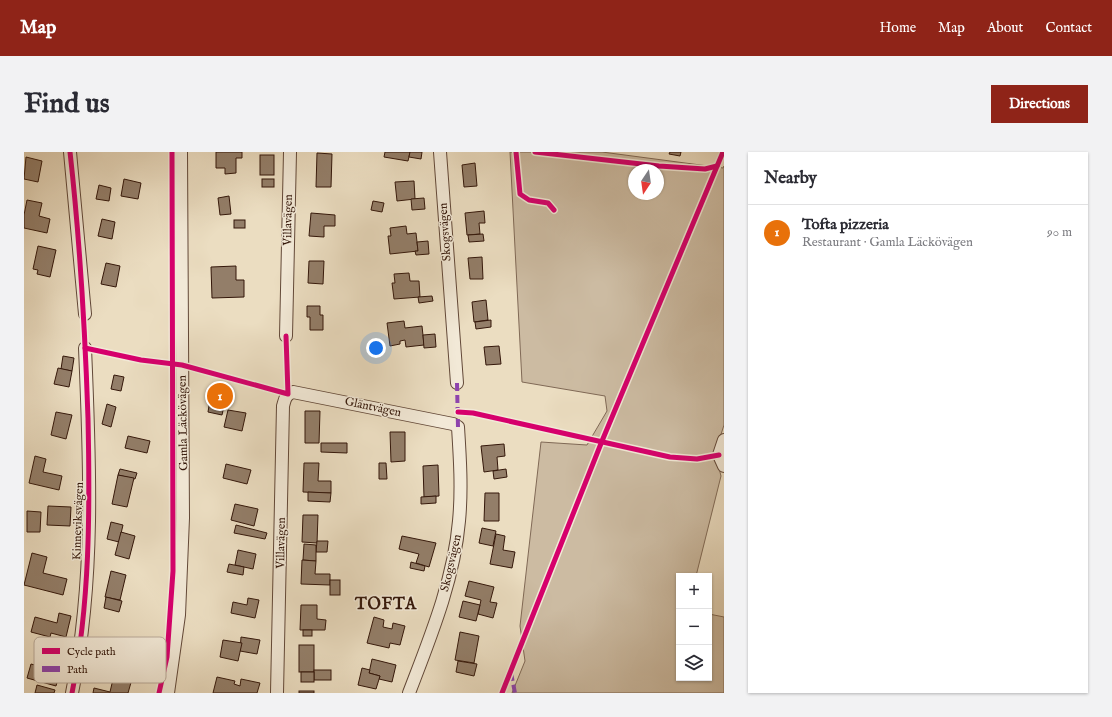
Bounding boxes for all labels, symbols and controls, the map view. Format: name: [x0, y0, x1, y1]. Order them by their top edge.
text: Map: [20, 16, 56, 40]
text: Home: [880, 19, 916, 37]
text: Map: [938, 19, 965, 37]
text: About: [987, 19, 1023, 37]
text: Contact: [1045, 19, 1092, 37]
button: Directions: [991, 85, 1088, 123]
text: Find us: [24, 87, 110, 122]
north arrow: [628, 164, 664, 200]
text: Nearby: [764, 168, 817, 189]
street label: Villavägen: [280, 193, 296, 247]
street label: Skogsvägen: [435, 202, 455, 262]
text: Tofta pizzeria: [802, 215, 889, 234]
text: 1: [775, 224, 779, 241]
text: 90 m: [1047, 224, 1072, 241]
text: Restaurant · Gamla Läckövägen: [802, 234, 973, 251]
your location: [366, 338, 386, 358]
street label: Gamla Läckövägen: [175, 375, 191, 471]
pin: 1: [207, 381, 233, 411]
street label: Gläntvägen: [343, 394, 403, 420]
street label: Kinneviksvägen: [69, 481, 87, 560]
street label: Villavägen: [273, 516, 289, 570]
street label: Skogsvägen: [437, 532, 465, 593]
map controls: [676, 573, 712, 681]
button: +: [676, 573, 712, 609]
district label: TOFTA: [354, 595, 417, 615]
button: −: [676, 609, 712, 645]
legend: [34, 637, 166, 683]
text: Cycle path: [67, 645, 116, 659]
button: layers: [676, 645, 712, 681]
text: Path: [67, 663, 88, 677]

